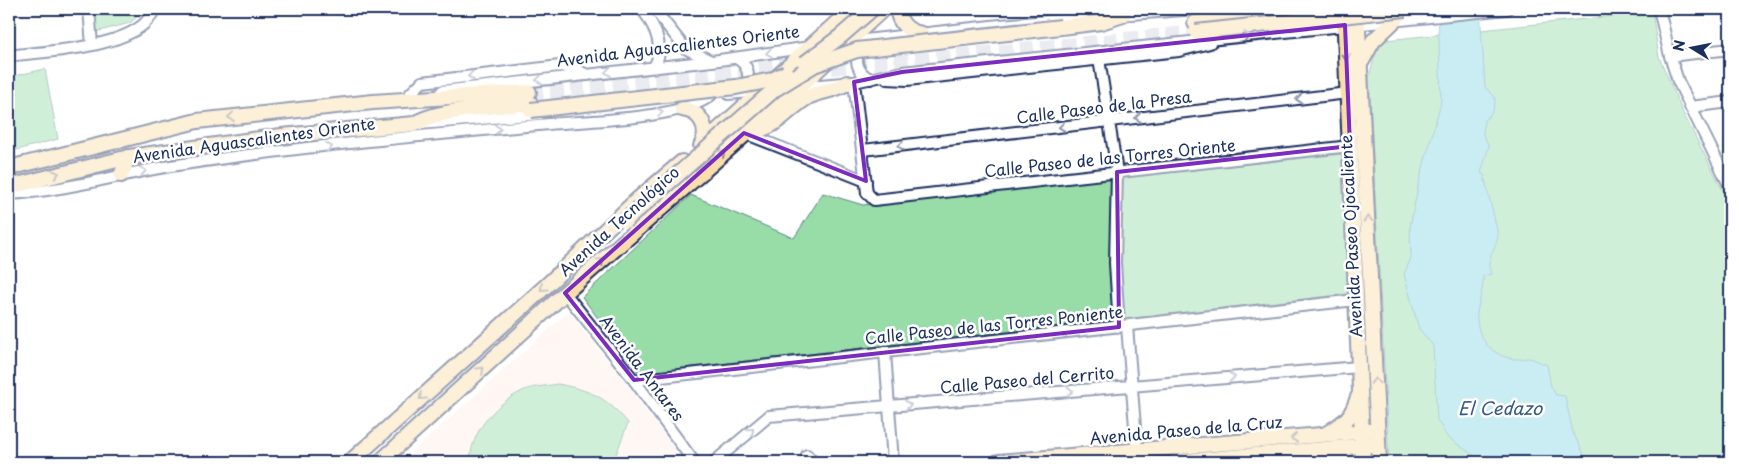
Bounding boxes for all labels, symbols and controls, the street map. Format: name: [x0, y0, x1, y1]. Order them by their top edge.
street label: Avenida Aguascalientes Oriente: [555, 18, 801, 72]
north arrow: [1666, 22, 1716, 72]
one-way arrow: [1243, 31, 1251, 42]
text: N: [1667, 38, 1690, 53]
one-way arrow: [765, 47, 773, 58]
one-way arrow: [1341, 54, 1352, 62]
one-way arrow: [603, 66, 611, 77]
one-way arrow: [467, 70, 475, 81]
one-way arrow: [534, 74, 542, 85]
street label: Calle Paseo de la Presa: [1015, 83, 1193, 129]
one-way arrow: [1295, 93, 1303, 104]
one-way arrow: [656, 108, 664, 118]
street label: Avenida Aguascalientes Oriente: [131, 110, 377, 168]
one-way arrow: [227, 111, 235, 122]
one-way arrow: [1134, 112, 1142, 123]
one-way arrow: [1058, 121, 1066, 132]
one-way arrow: [495, 124, 503, 135]
street label: Calle Paseo de las Torres Oriente: [983, 132, 1237, 182]
street label: Avenida Paseo Ojocaliente: [1333, 134, 1367, 338]
one-way arrow: [896, 140, 904, 151]
one-way arrow: [325, 142, 333, 153]
one-way arrow: [717, 149, 726, 158]
street label: Avenida Tecnológico: [553, 159, 684, 281]
one-way arrow: [138, 167, 147, 177]
one-way arrow: [51, 169, 60, 180]
one-way arrow: [1362, 215, 1373, 223]
one-way arrow: [596, 258, 605, 267]
one-way arrow: [540, 283, 549, 292]
street label: Calle Paseo de las Torres Poniente: [864, 298, 1125, 350]
street label: Avenida Antares: [595, 309, 691, 426]
street label: Calle Paseo del Cerrito: [939, 359, 1115, 399]
one-way arrow: [475, 367, 484, 376]
one-way arrow: [1228, 372, 1236, 383]
one-way arrow: [1370, 377, 1381, 385]
one-way arrow: [1066, 386, 1074, 397]
one-way arrow: [419, 391, 428, 400]
water label: El Cedazo: [1458, 394, 1543, 421]
one-way arrow: [904, 400, 912, 411]
street label: Avenida Paseo de la Cruz: [1089, 409, 1284, 449]
one-way arrow: [746, 428, 755, 437]
one-way arrow: [1290, 433, 1298, 444]

